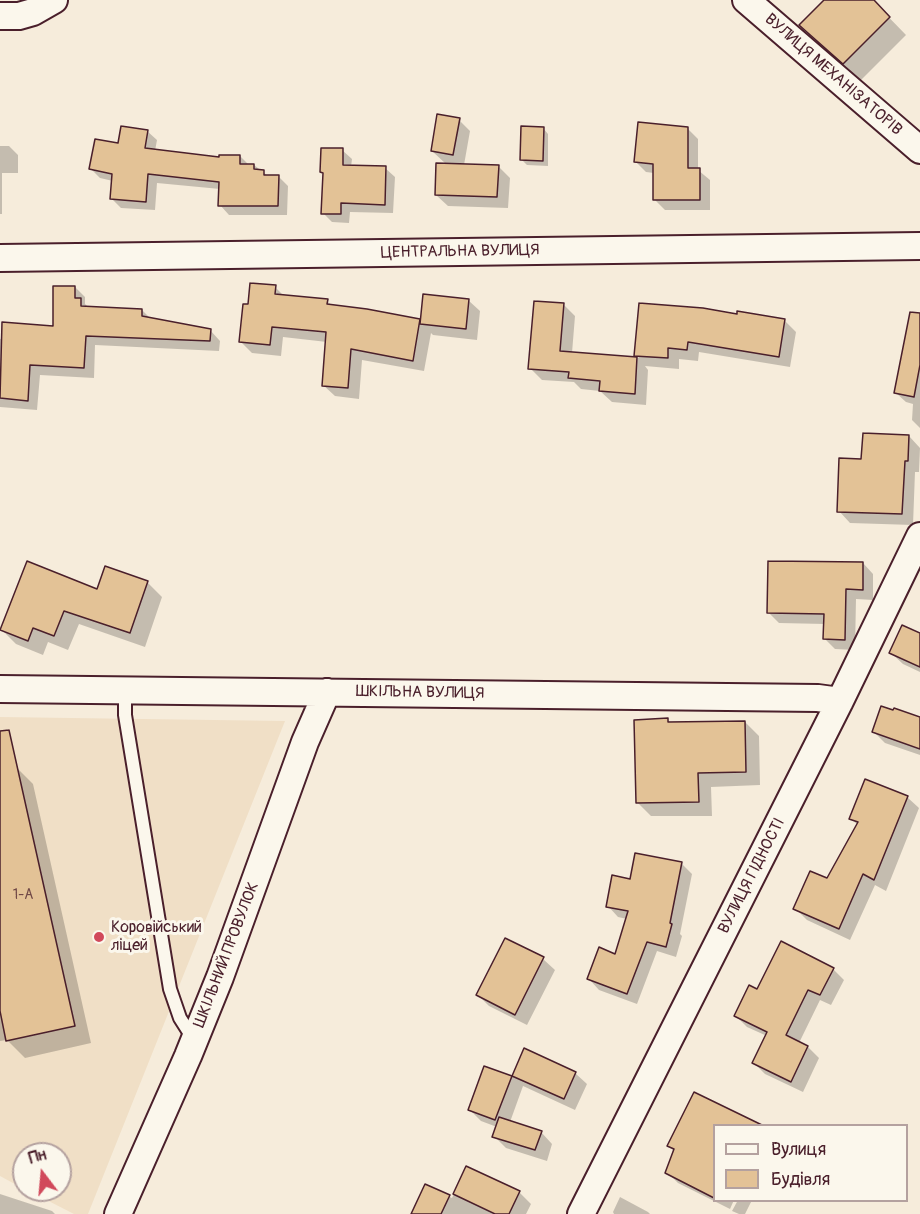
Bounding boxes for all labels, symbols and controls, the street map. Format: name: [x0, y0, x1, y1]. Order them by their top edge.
street label: ВУЛИЦЯ МЕХАНІЗАТОРІВ: [760, 10, 906, 140]
street label: ЦЕНТРАЛЬНА ВУЛИЦЯ: [381, 241, 539, 263]
street label: ШКІЛЬНА ВУЛИЦЯ: [356, 682, 484, 704]
street label: ВУЛИЦЯ ГІДНОСТІ: [715, 815, 789, 937]
street label: ШКІЛЬНИЙ ПРОВУЛОК: [190, 880, 264, 1030]
house number: 1-А: [13, 887, 33, 903]
place label: Коровійський ліцей: [111, 918, 202, 956]
marker: Коровійський ліцей: [92, 930, 106, 944]
legend: [713, 1124, 908, 1202]
text: Вулиця: [771, 1138, 826, 1161]
north arrow: [12, 1142, 72, 1202]
text: Пн: [26, 1145, 49, 1169]
text: Будівля: [771, 1168, 830, 1191]

